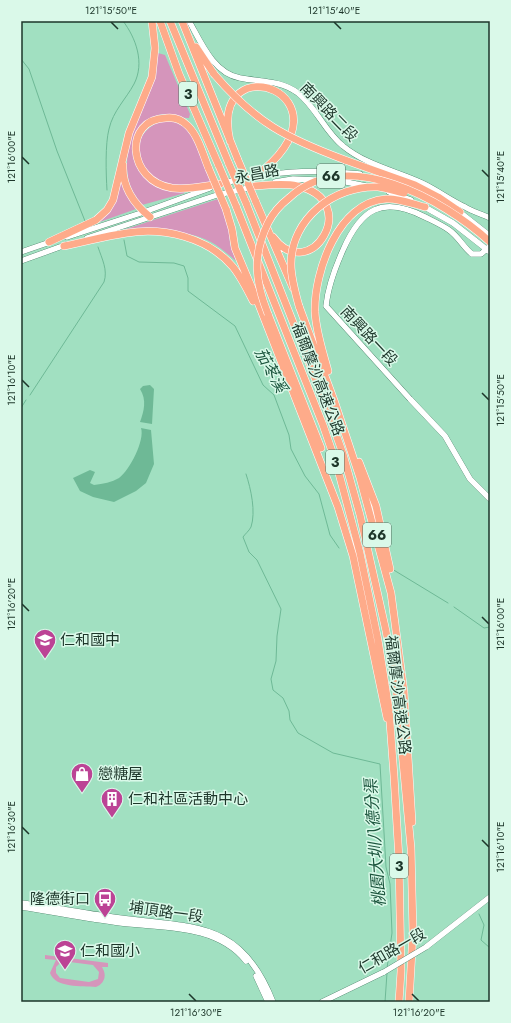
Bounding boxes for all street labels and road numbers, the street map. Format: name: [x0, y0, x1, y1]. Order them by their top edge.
street label: 南興路二段: [295, 77, 363, 147]
road number: 3: [179, 82, 197, 106]
street label: 永昌路: [233, 159, 281, 189]
road number: 66: [317, 164, 345, 188]
street label: 南興路一段: [335, 301, 403, 371]
street label: 福爾摩沙高速公路: [286, 319, 350, 439]
road number: 3: [326, 450, 344, 474]
road number: 66: [363, 523, 391, 547]
street label: 福爾摩沙高速公路: [380, 634, 416, 756]
road number: 3: [390, 854, 408, 878]
street label: 埔頂路一段: [127, 896, 205, 928]
street label: 仁和路一段: [354, 923, 430, 979]

